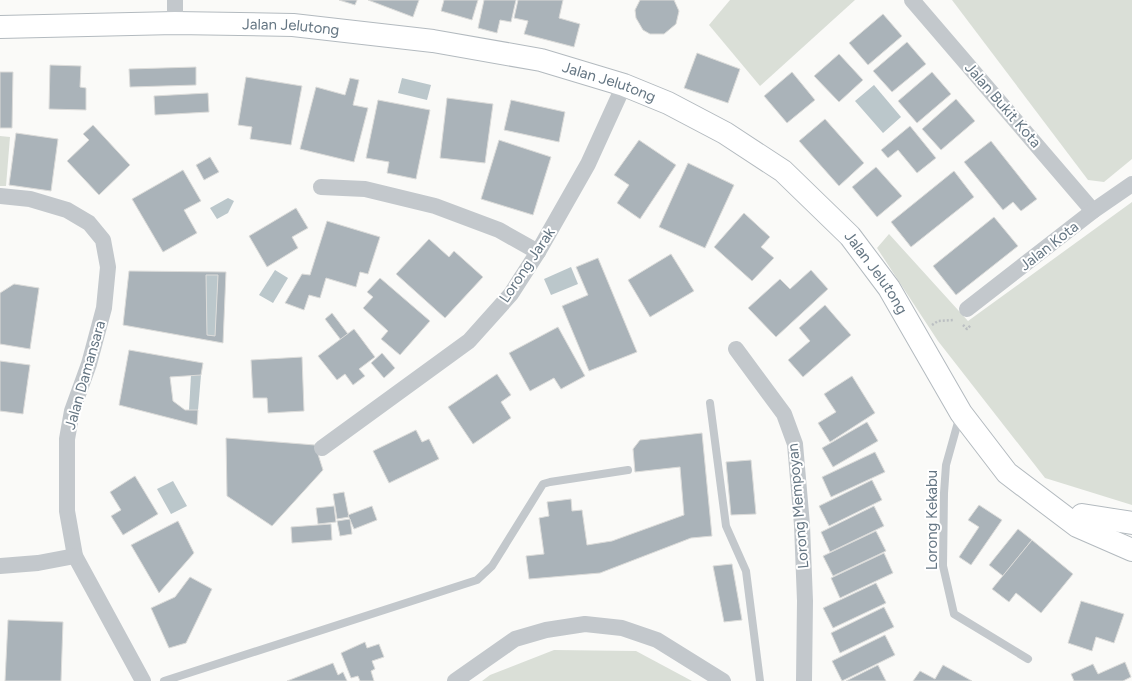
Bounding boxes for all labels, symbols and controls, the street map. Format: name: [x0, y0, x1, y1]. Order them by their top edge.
street label: Jalan Jelutong: [242, 15, 340, 39]
street label: Jalan Jelutong: [560, 58, 658, 106]
street label: Jalan Bukit Kota: [961, 59, 1045, 151]
street label: Jalan Kota: [1016, 218, 1082, 274]
street label: Lorong Jarak: [495, 224, 559, 306]
street label: Jalan Jelutong: [841, 228, 911, 317]
street label: Jalan Damansara: [61, 318, 109, 432]
street label: Lorong Mempoyan: [784, 443, 812, 569]
street label: Lorong Kekabu: [923, 470, 941, 570]

